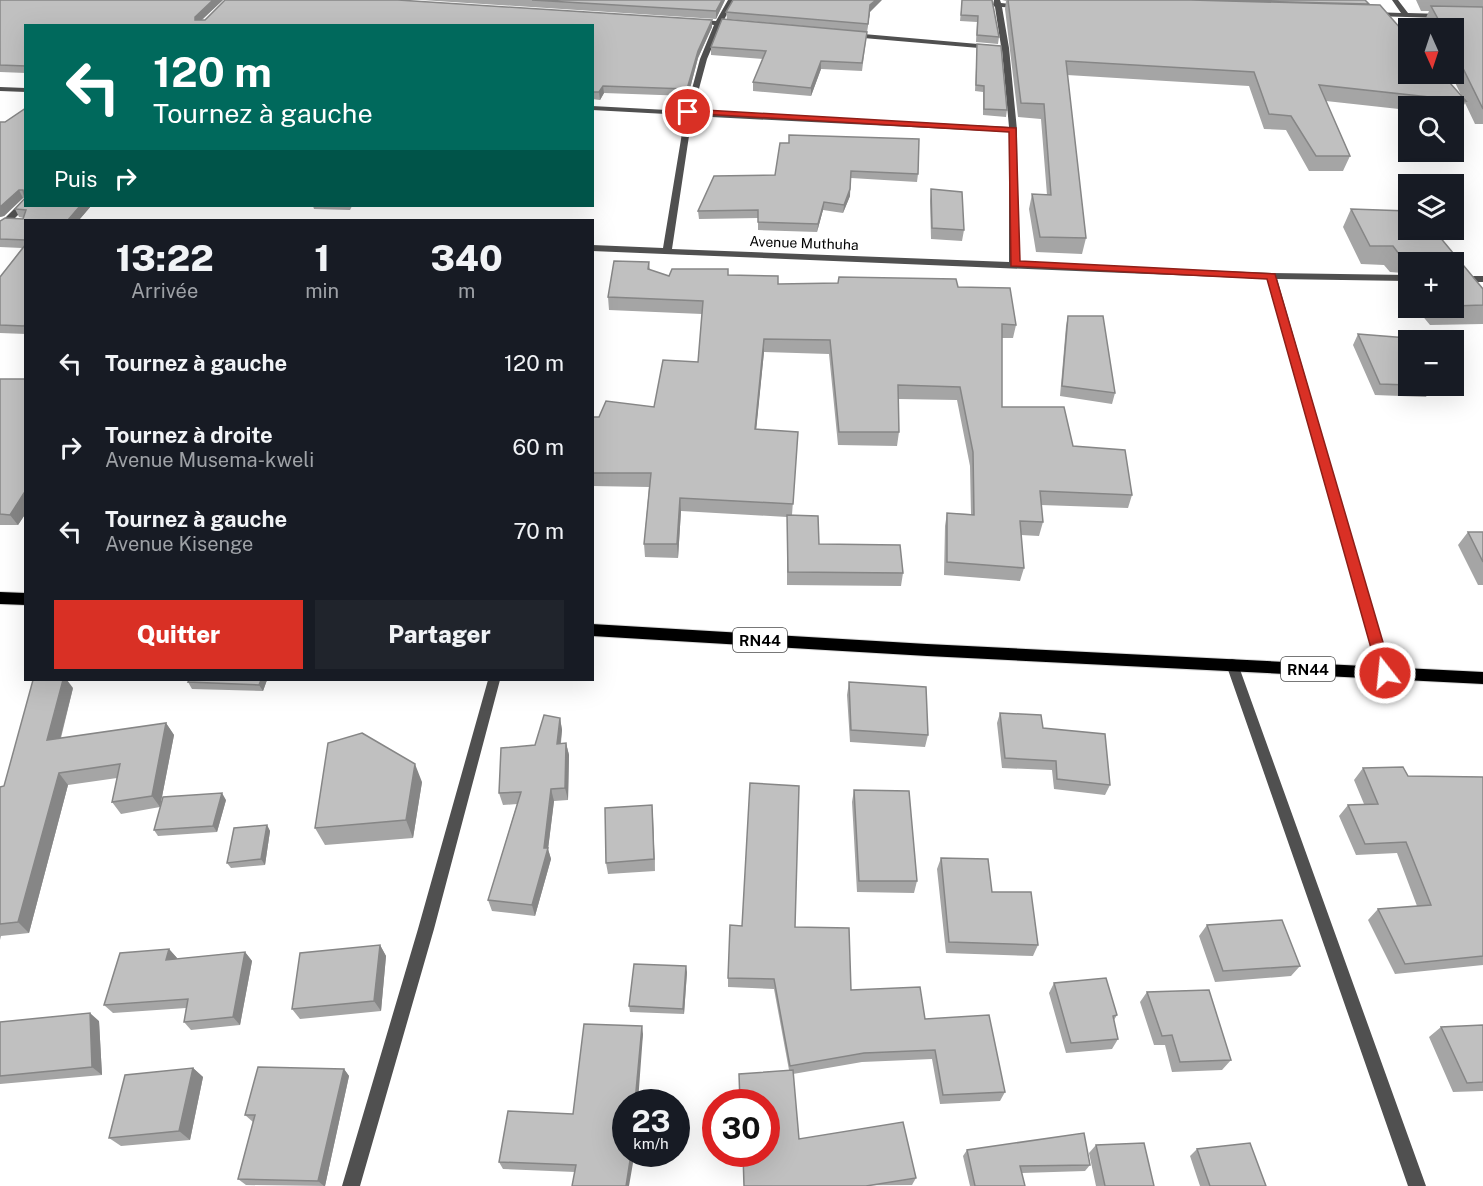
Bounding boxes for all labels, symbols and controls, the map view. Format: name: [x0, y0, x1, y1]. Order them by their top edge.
north arrow: [1398, 18, 1464, 84]
map controls: [1398, 18, 1464, 396]
text: 120 m: [153, 47, 272, 96]
icon: left: [54, 48, 132, 126]
pin: [662, 86, 713, 137]
icon: arrive: [671, 95, 704, 128]
button: search: [1398, 96, 1464, 162]
text: Tournez à gauche: [153, 97, 373, 129]
icon: right: [109, 162, 142, 195]
text: Puis: [54, 166, 97, 192]
button: layers: [1398, 174, 1464, 240]
street label: Avenue Muthuha: [749, 233, 859, 253]
text: 13:22: [115, 237, 214, 279]
text: 1: [314, 237, 330, 279]
text: 340: [430, 237, 503, 279]
button: +: [1398, 252, 1464, 318]
text: Arrivée: [131, 279, 198, 303]
text: min: [305, 279, 339, 303]
text: m: [458, 279, 475, 303]
button: −: [1398, 330, 1464, 396]
icon: left: [54, 347, 87, 380]
text: Tournez à gauche: [105, 350, 287, 376]
text: 120 m: [504, 350, 564, 376]
text: Tournez à droite: [105, 422, 273, 448]
icon: right: [54, 431, 87, 464]
text: 60 m: [513, 434, 564, 460]
text: Avenue Musema-kweli: [105, 448, 314, 472]
text: Tournez à gauche: [105, 506, 287, 532]
icon: left: [54, 515, 87, 548]
text: 70 m: [513, 518, 564, 544]
text: Avenue Kisenge: [105, 532, 253, 556]
button: Quitter: [54, 600, 303, 669]
button: Partager: [315, 600, 564, 669]
road number: RN44: [733, 628, 787, 652]
position arrow: [1353, 641, 1417, 705]
road number: RN44: [1281, 657, 1335, 681]
speed limit sign: 30: [702, 1089, 780, 1167]
text: 23: [631, 1103, 671, 1139]
text: km/h: [633, 1135, 669, 1152]

